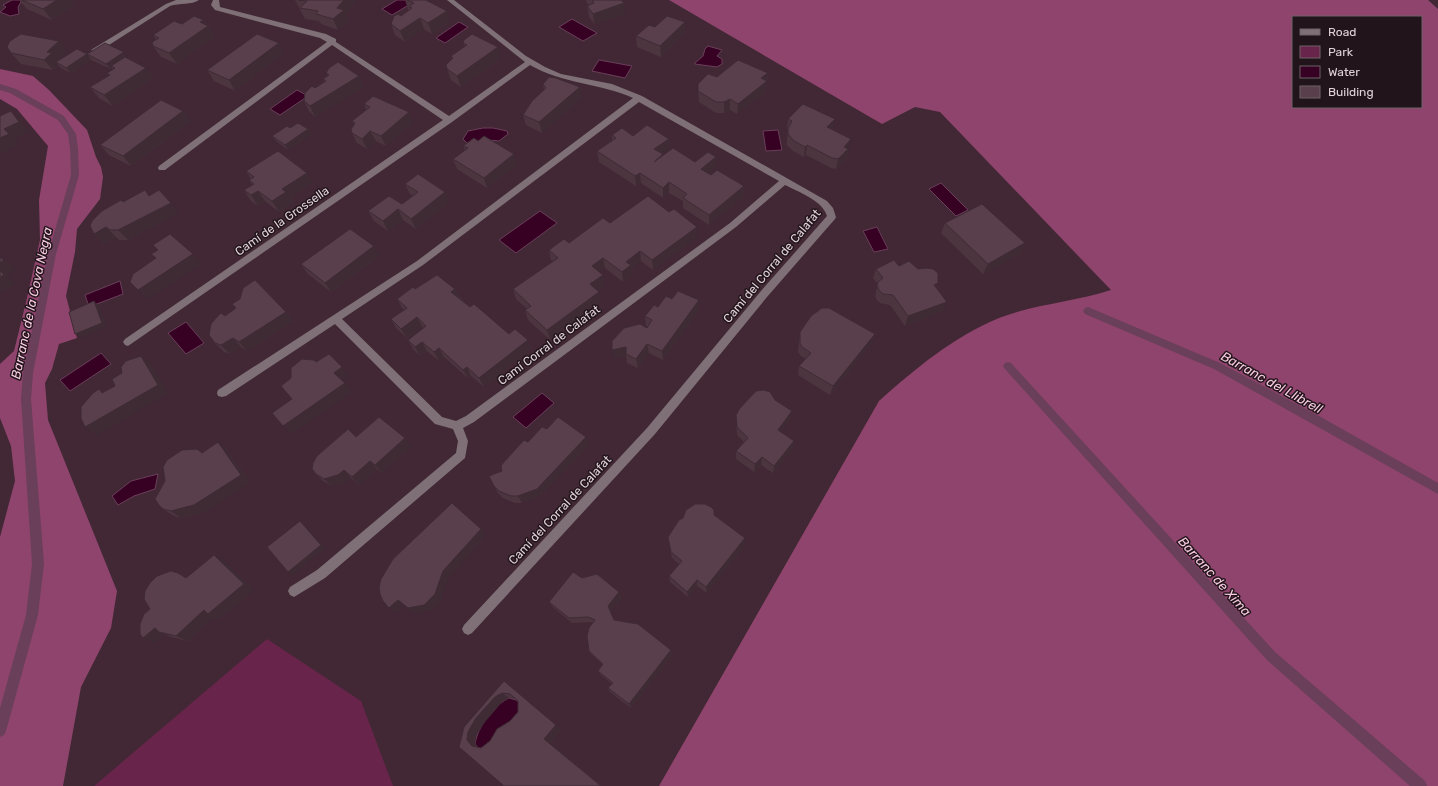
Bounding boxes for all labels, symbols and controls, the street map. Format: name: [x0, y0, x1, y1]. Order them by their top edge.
legend: [1292, 16, 1422, 108]
text: Road: [1328, 25, 1356, 39]
text: Park: [1328, 45, 1354, 59]
text: Water: [1328, 65, 1360, 79]
text: Building: [1328, 85, 1374, 99]
street label: Camí de la Grossella: [232, 183, 332, 259]
street label: Camí del Corral de Calafat: [720, 206, 824, 326]
water label: Barranc de la Cova Negra: [8, 225, 56, 381]
street label: Camí Corral de Calafat: [495, 302, 603, 388]
water label: Barranc del Llibrell: [1219, 348, 1326, 417]
street label: Camí del Corral de Calafat: [506, 452, 614, 567]
water label: Barranc de Xima: [1175, 534, 1254, 619]

